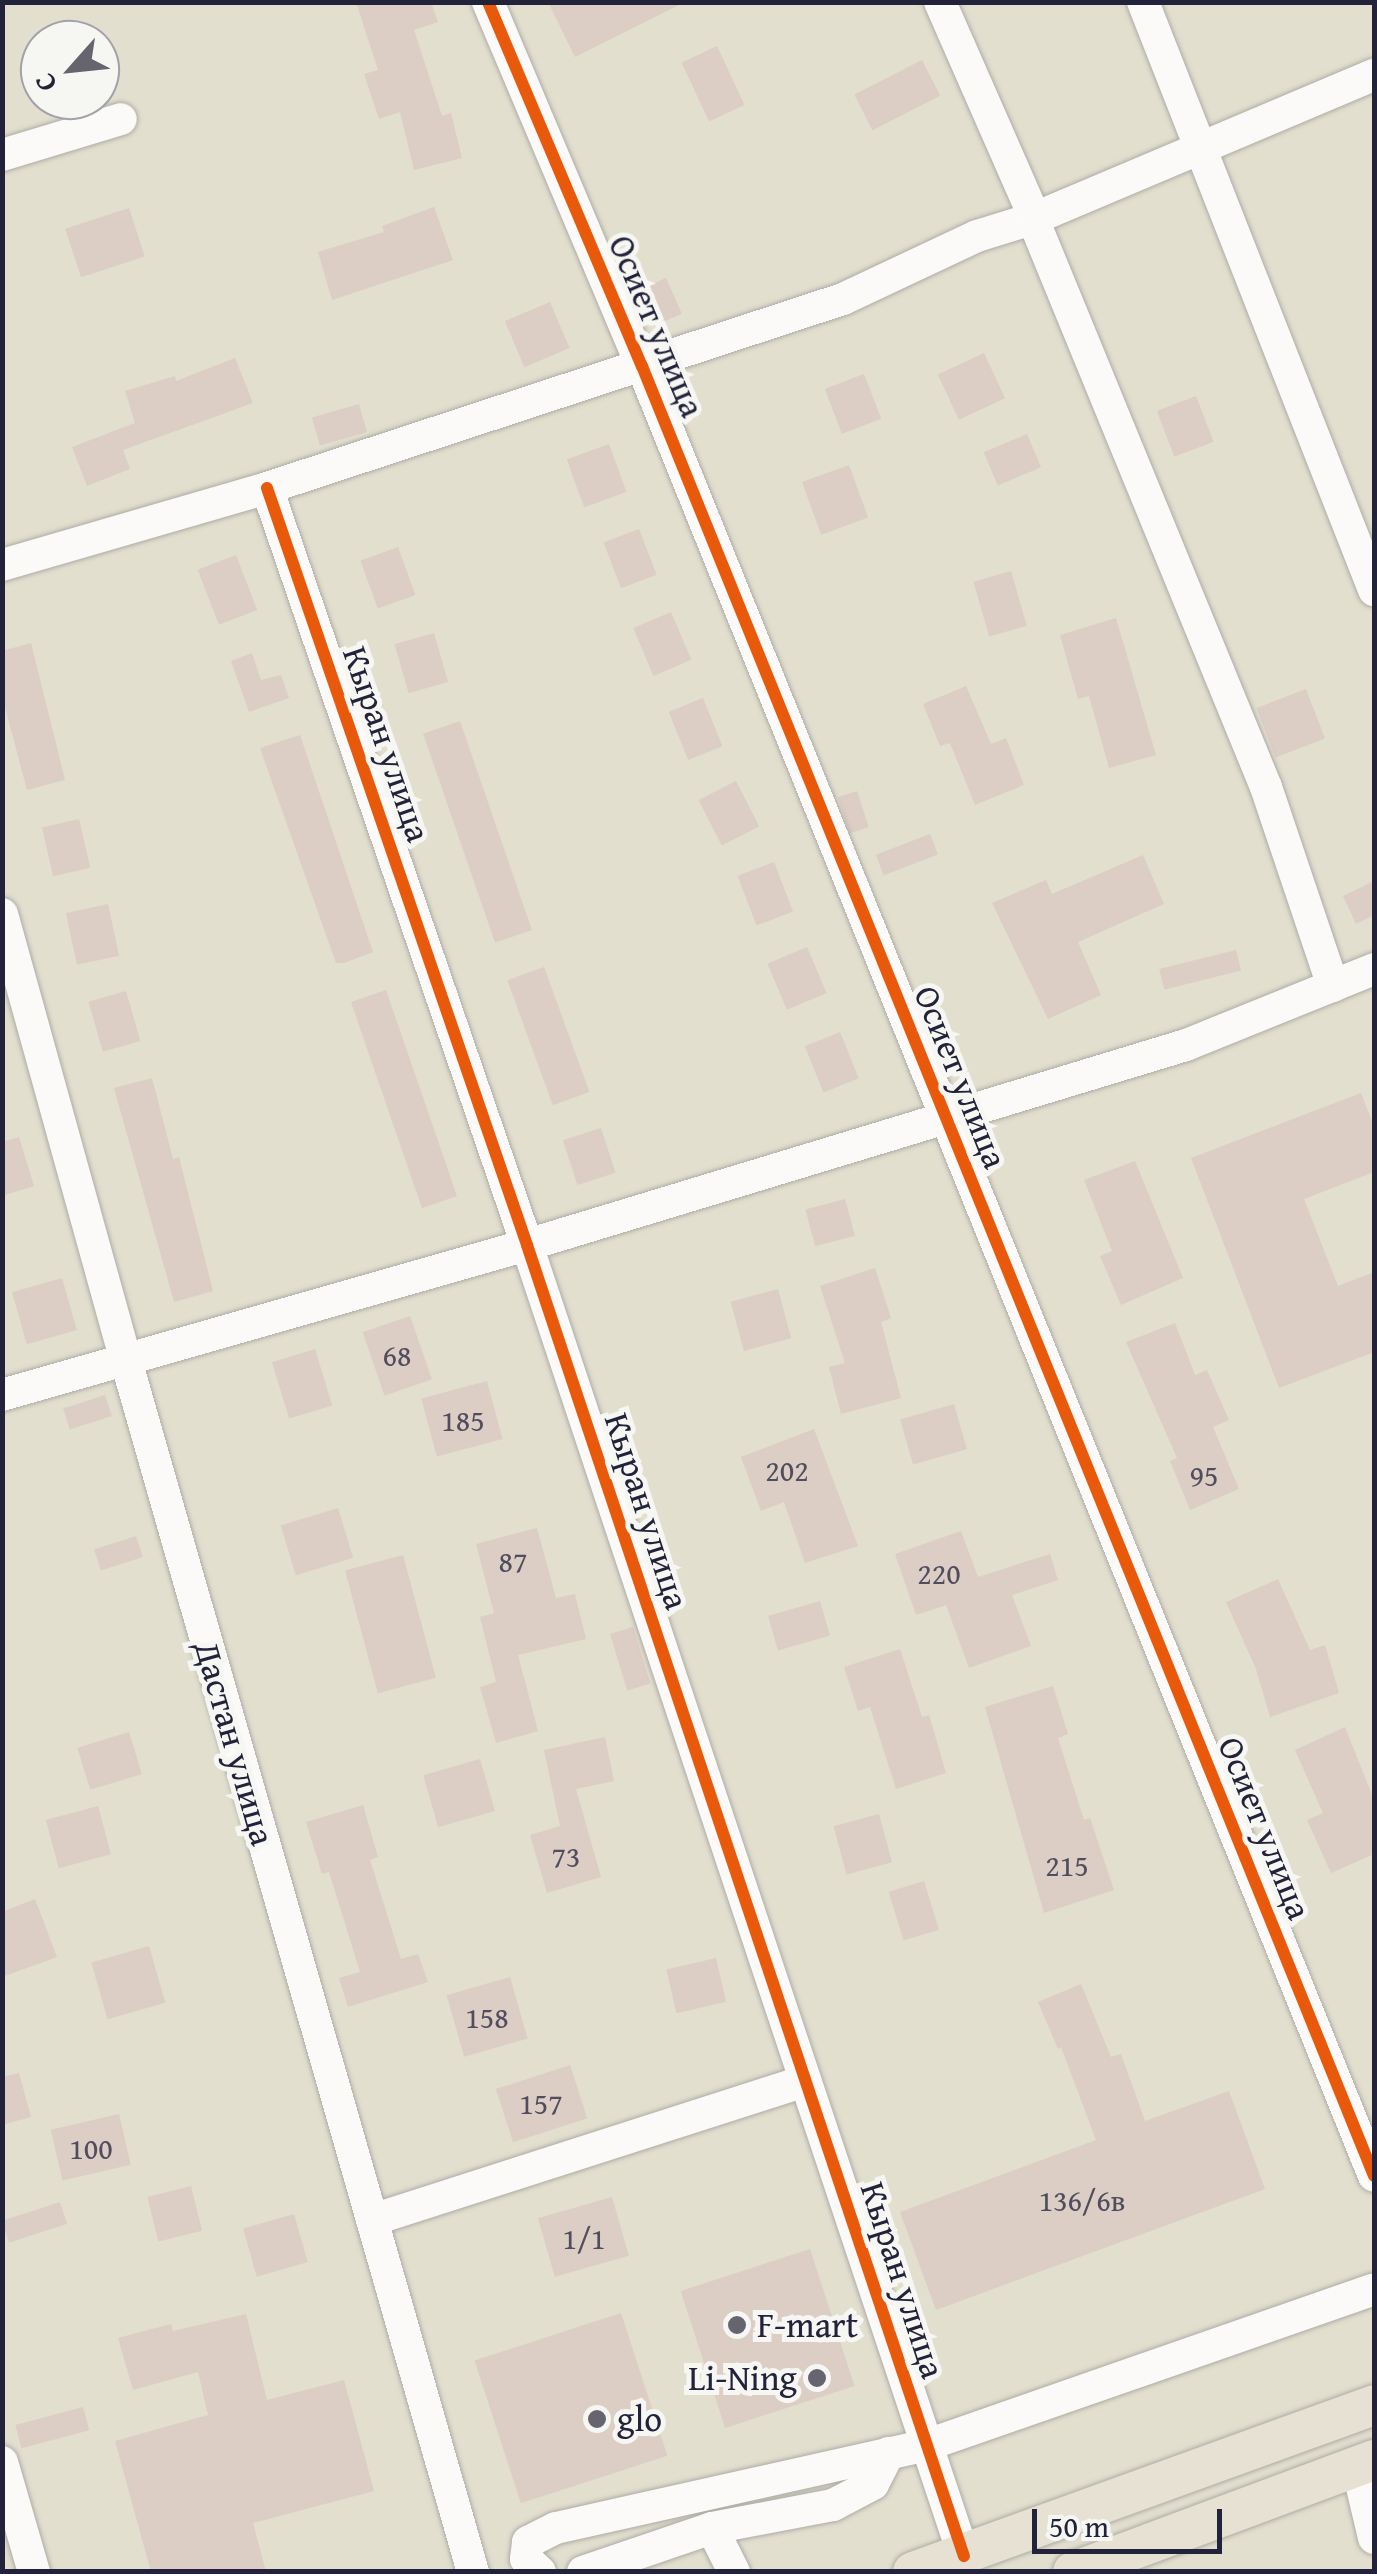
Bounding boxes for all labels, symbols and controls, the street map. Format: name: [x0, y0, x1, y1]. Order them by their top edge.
north arrow: [20, 20, 120, 120]
text: С: [23, 67, 66, 99]
street label: Осиет улица: [600, 229, 714, 423]
street label: Кыран улица: [334, 641, 440, 847]
street label: Осиет улица: [905, 980, 1017, 1174]
house number: 68: [383, 1337, 411, 1373]
house number: 185: [441, 1402, 485, 1438]
street label: Кыран улица: [596, 1407, 698, 1615]
house number: 202: [765, 1452, 809, 1488]
house number: 95: [1190, 1457, 1218, 1493]
house number: 87: [499, 1543, 527, 1579]
house number: 220: [917, 1555, 961, 1591]
street label: Дастан улица: [186, 1636, 284, 1850]
street label: Осиет улица: [1209, 1731, 1321, 1925]
house number: 73: [552, 1838, 580, 1874]
house number: 215: [1045, 1847, 1089, 1883]
house number: 158: [465, 1999, 509, 2035]
house number: 157: [519, 2085, 563, 2121]
house number: 100: [69, 2130, 113, 2166]
street label: Кыран улица: [852, 2176, 954, 2384]
house number: 136/6в: [1039, 2182, 1125, 2218]
house number: 1/1: [562, 2220, 606, 2256]
place label: F-mart: [757, 2304, 858, 2346]
marker: F-mart: [726, 2314, 748, 2336]
place label: Li-Ning: [688, 2357, 797, 2399]
marker: Li-Ning: [806, 2367, 828, 2389]
place label: glo: [617, 2398, 662, 2440]
marker: glo: [586, 2408, 608, 2430]
scale bar: [1037, 2489, 1227, 2551]
text: 50 m: [1049, 2504, 1109, 2548]

